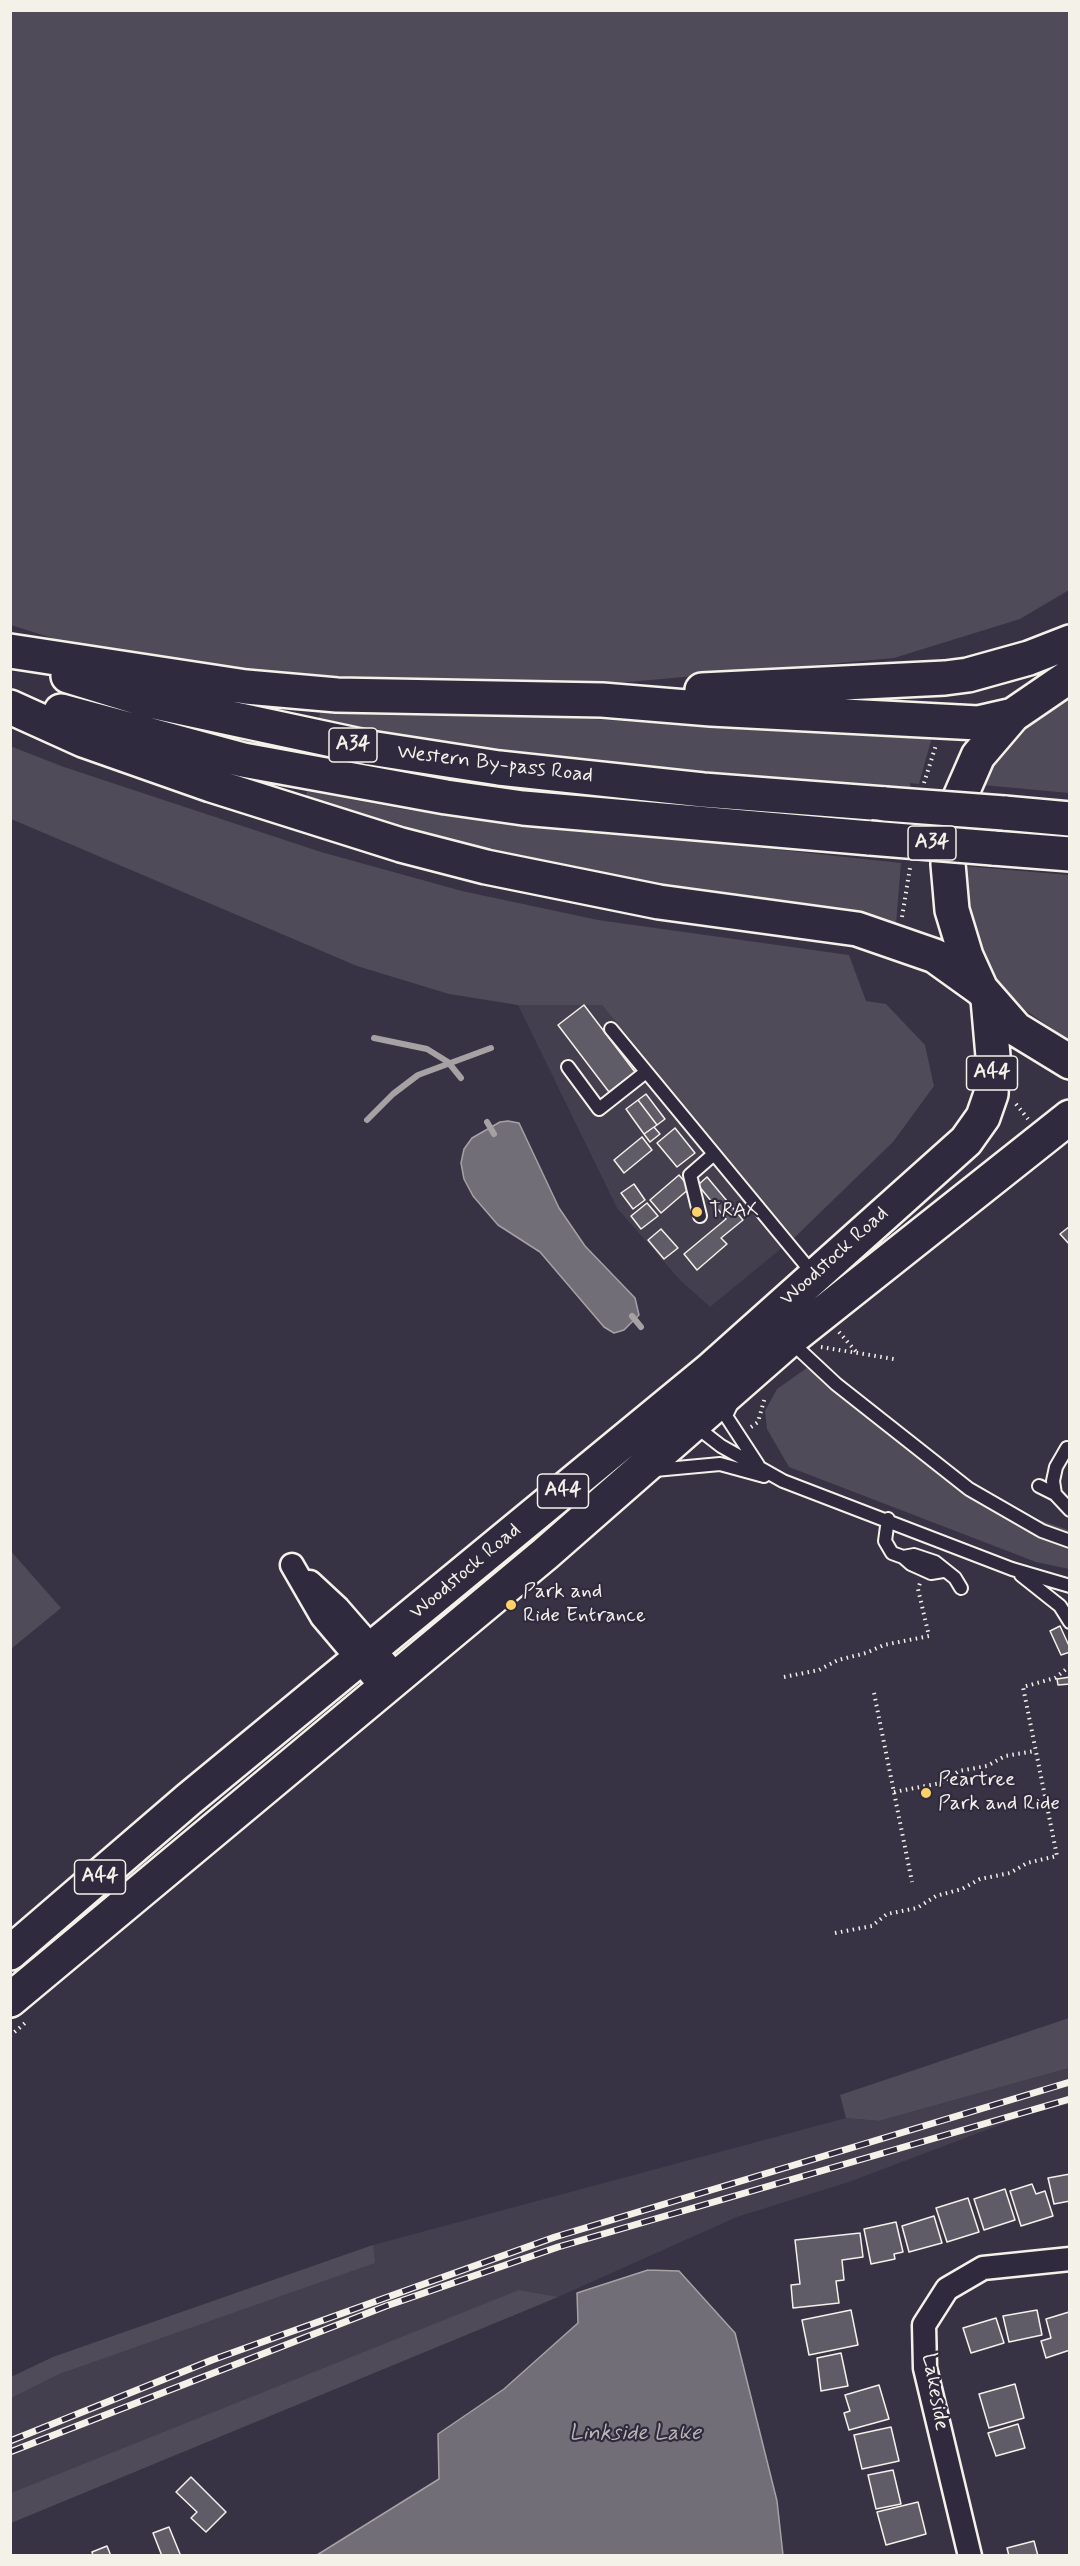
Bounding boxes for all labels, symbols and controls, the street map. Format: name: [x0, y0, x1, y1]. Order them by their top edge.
road number: A34: [329, 728, 377, 762]
street label: Western By-pass Road: [396, 740, 594, 790]
road number: A34: [908, 826, 956, 860]
road number: A44: [966, 1056, 1018, 1090]
place label: TRAX: [709, 1199, 759, 1225]
street label: Woodstock Road: [776, 1202, 894, 1312]
marker: TRAX: [690, 1205, 704, 1219]
road number: A44: [538, 1474, 588, 1508]
street label: Woodstock Road: [405, 1518, 527, 1626]
place label: Park and Ride Entrance: [523, 1580, 646, 1630]
marker: Park and Ride Entrance: [504, 1598, 518, 1612]
place label: Peartree Park and Ride: [938, 1768, 1060, 1818]
marker: Peartree Park and Ride: [919, 1786, 933, 1800]
road number: A44: [74, 1860, 126, 1894]
street label: Lakeside: [915, 2351, 953, 2433]
water label: Linkside Lake: [569, 2421, 701, 2447]

